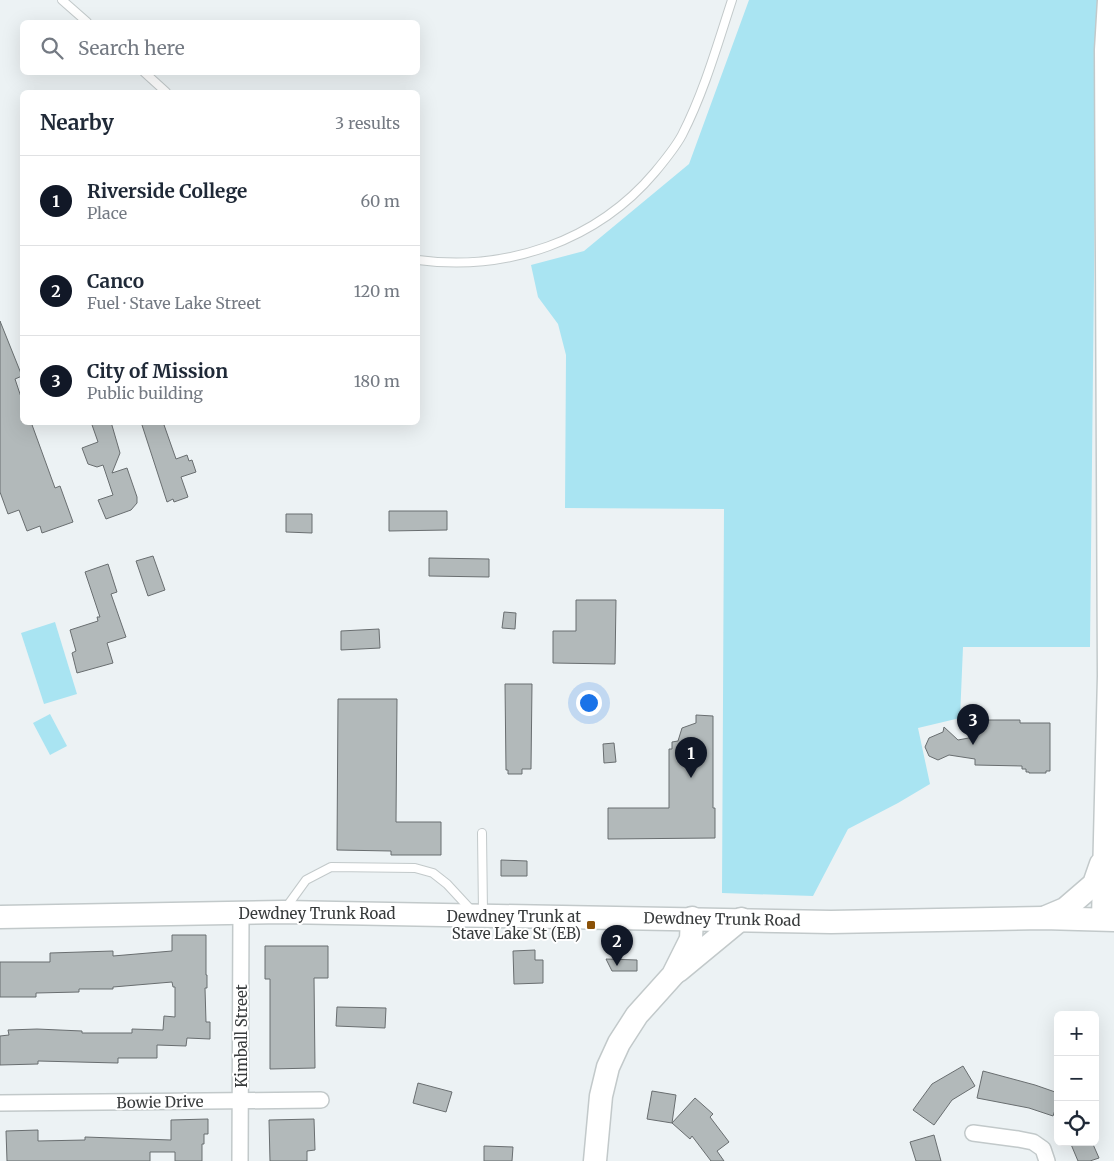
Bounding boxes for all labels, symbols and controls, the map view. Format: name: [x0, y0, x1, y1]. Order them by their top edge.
search box: [20, 20, 420, 75]
icon: search: [38, 34, 66, 62]
text: Search here: [78, 36, 185, 60]
text: Nearby: [40, 109, 114, 136]
text: 3 results: [335, 113, 400, 133]
text: Riverside College: [87, 179, 247, 203]
text: 1: [52, 191, 60, 211]
text: 60 m: [360, 191, 400, 211]
text: Place: [87, 203, 127, 223]
text: Canco: [87, 269, 144, 293]
text: 2: [51, 281, 61, 301]
text: 120 m: [354, 281, 400, 301]
text: Fuel · Stave Lake Street: [87, 293, 261, 313]
text: City of Mission: [87, 359, 228, 383]
text: 3: [51, 371, 61, 391]
text: 180 m: [354, 371, 400, 391]
text: Public building: [87, 383, 203, 403]
your location: [576, 690, 602, 716]
pin: 3: [957, 704, 989, 745]
pin: 1: [675, 737, 707, 778]
street label: Dewdney Trunk Road: [238, 904, 396, 923]
place label: Dewdney Trunk at Stave Lake St (EB): [446, 907, 581, 943]
street label: Dewdney Trunk Road: [643, 908, 801, 930]
marker: Dewdney Trunk at Stave Lake St (EB): [585, 919, 597, 931]
pin: 2: [601, 925, 633, 966]
street label: Kimball Street: [232, 984, 251, 1088]
map controls: [1054, 1011, 1099, 1146]
button: +: [1054, 1011, 1099, 1056]
button: −: [1054, 1056, 1099, 1101]
street label: Bowie Drive: [116, 1092, 204, 1112]
button: locate: [1054, 1101, 1099, 1146]

